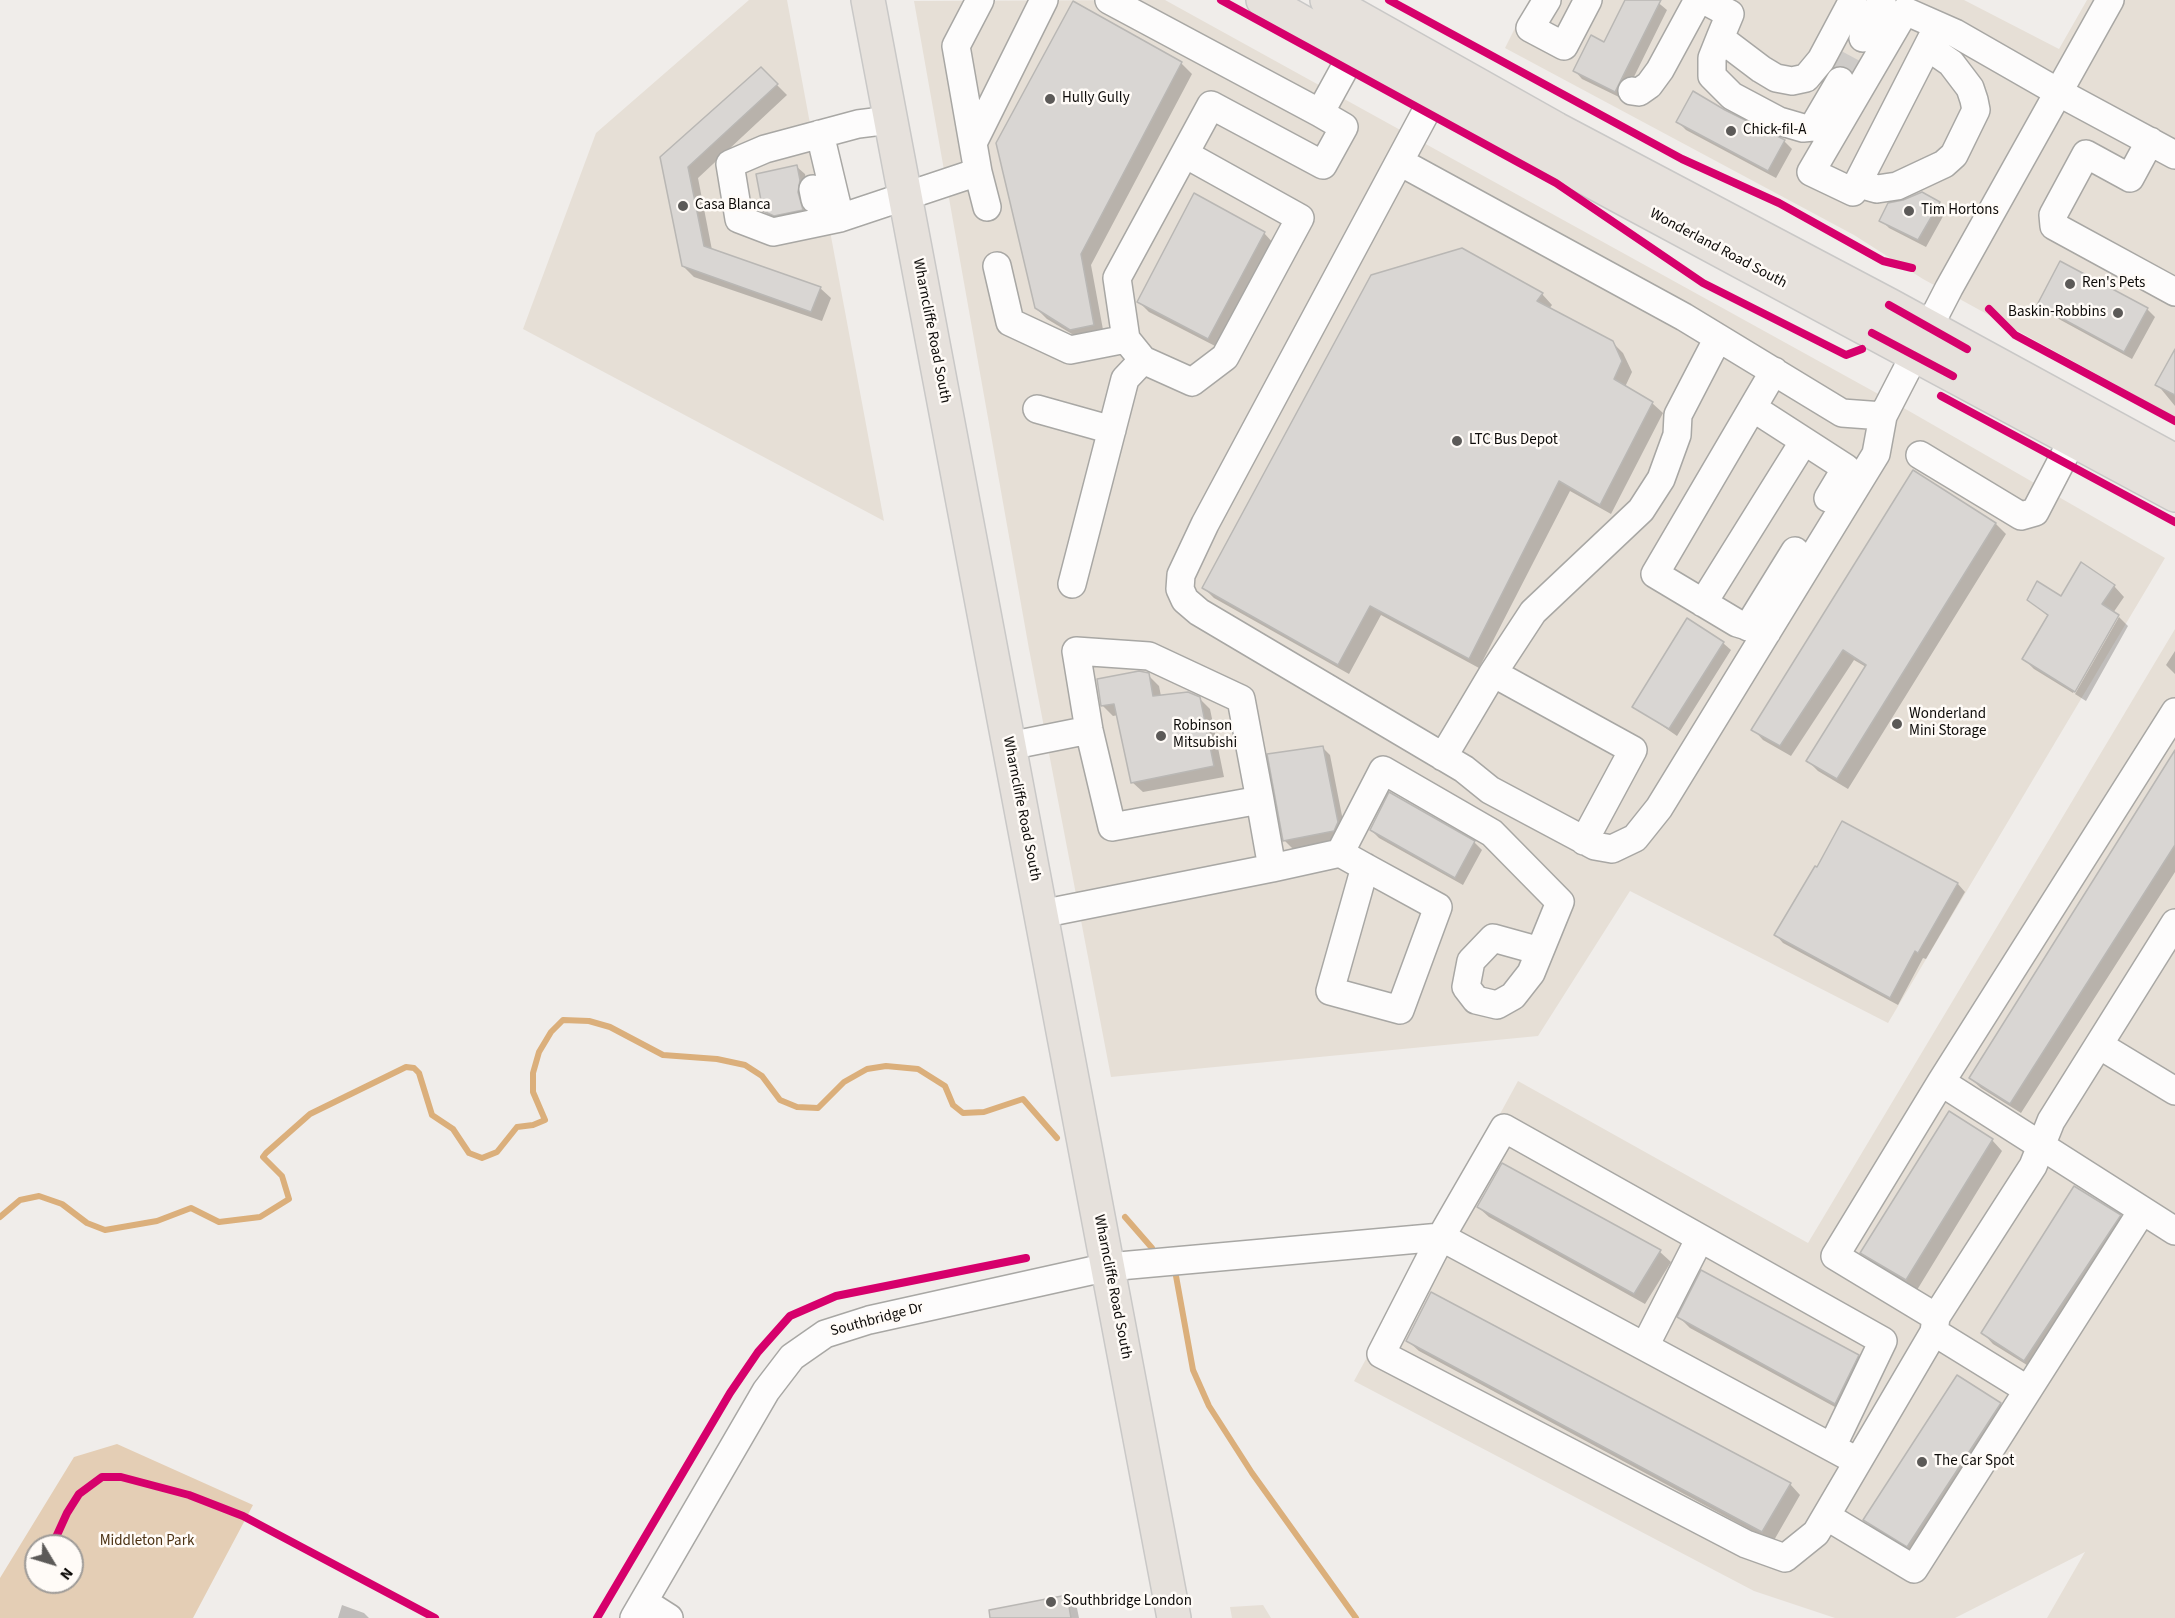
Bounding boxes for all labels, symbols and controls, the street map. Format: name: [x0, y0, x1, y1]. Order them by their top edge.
place label: Hully Gully: [1062, 90, 1130, 108]
marker: Hully Gully: [1043, 92, 1057, 106]
place label: Chick-fil-A: [1743, 122, 1806, 140]
marker: Chick-fil-A: [1724, 124, 1738, 138]
place label: Casa Blanca: [695, 197, 771, 215]
marker: Casa Blanca: [676, 199, 690, 213]
place label: Tim Hortons: [1921, 202, 1999, 220]
marker: Tim Hortons: [1902, 204, 1916, 218]
street label: Wonderland Road South: [1646, 205, 1790, 293]
street label: Wharncliffe Road South: [908, 257, 954, 405]
place label: Ren's Pets: [2082, 275, 2145, 293]
marker: Ren's Pets: [2063, 277, 2077, 291]
place label: Baskin-Robbins: [2008, 304, 2106, 322]
marker: Baskin-Robbins: [2111, 306, 2125, 320]
place label: LTC Bus Depot: [1469, 432, 1558, 450]
marker: LTC Bus Depot: [1450, 434, 1464, 448]
place label: Wonderland Mini Storage: [1909, 706, 1986, 741]
marker: Wonderland Mini Storage: [1890, 717, 1904, 731]
place label: Robinson Mitsubishi: [1173, 718, 1237, 753]
marker: Robinson Mitsubishi: [1154, 729, 1168, 743]
street label: Wharncliffe Road South: [998, 735, 1044, 883]
street label: Wharncliffe Road South: [1089, 1213, 1135, 1361]
street label: Southbridge Dr: [829, 1299, 925, 1341]
place label: The Car Spot: [1934, 1453, 2014, 1471]
marker: The Car Spot: [1915, 1455, 1929, 1469]
park label: Middleton Park: [100, 1533, 194, 1551]
north arrow: [24, 1534, 84, 1594]
text: N: [55, 1563, 79, 1585]
place label: Southbridge London: [1063, 1593, 1192, 1611]
marker: Southbridge London: [1044, 1595, 1058, 1609]

